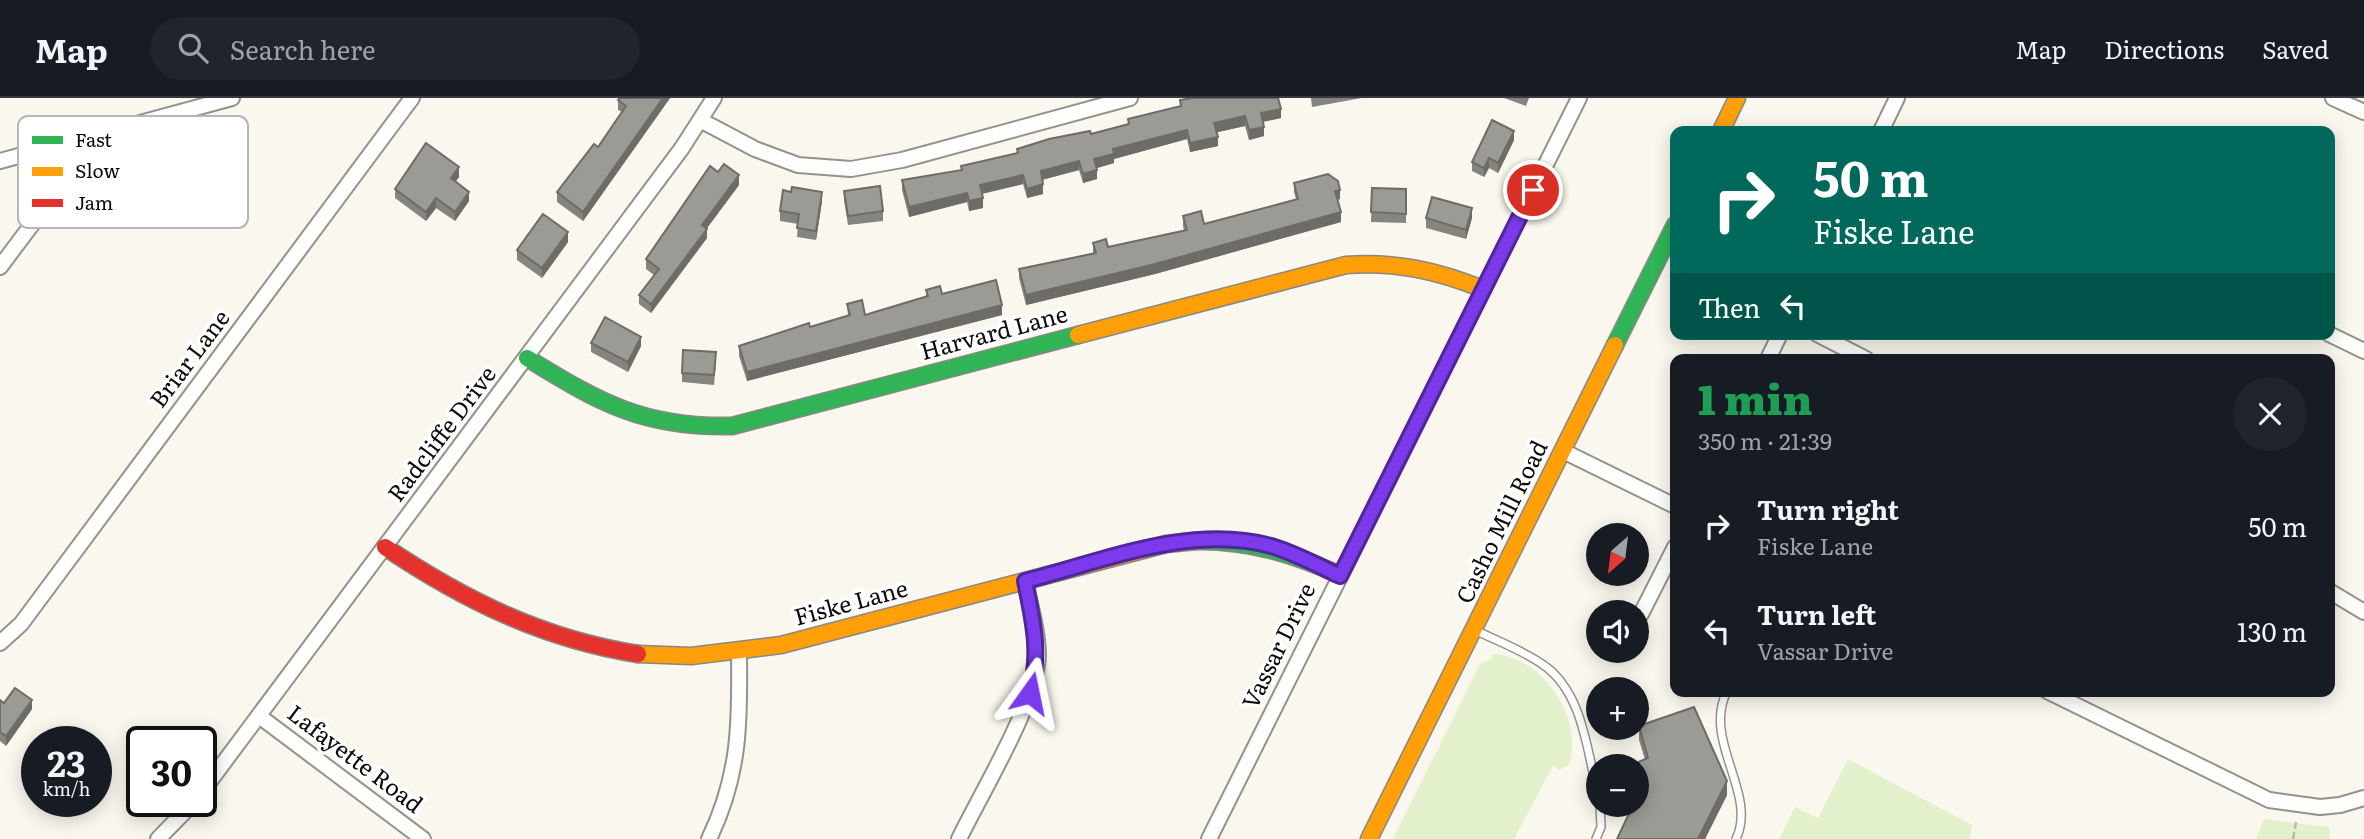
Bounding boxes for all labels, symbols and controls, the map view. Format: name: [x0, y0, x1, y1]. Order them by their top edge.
search box: [150, 17, 640, 80]
text: Map: [35, 24, 108, 73]
icon: search: [174, 29, 212, 67]
text: Search here: [230, 29, 376, 68]
text: Map: [2015, 31, 2066, 66]
text: Directions: [2104, 31, 2224, 66]
text: Saved: [2262, 31, 2329, 66]
legend: [18, 116, 248, 228]
text: Fast: [75, 125, 112, 153]
text: 50 m: [1813, 139, 1929, 212]
icon: right: [1698, 154, 1789, 245]
text: Slow: [75, 156, 120, 184]
pin: [1503, 160, 1563, 220]
icon: arrive: [1514, 171, 1552, 209]
text: Jam: [75, 188, 113, 216]
text: Fiske Lane: [1813, 206, 1975, 254]
text: Then: [1698, 287, 1760, 326]
icon: left: [1774, 287, 1812, 325]
street label: Harvard Lane: [916, 295, 1071, 367]
street label: Briar Lane: [140, 302, 237, 414]
street label: Radcliffe Drive: [378, 358, 503, 508]
text: 1 min: [1698, 366, 1813, 428]
button: close: [2233, 377, 2307, 451]
text: 350 m · 21:39: [1698, 423, 1832, 457]
street label: Casho Mill Road: [1446, 434, 1554, 609]
text: Turn right: [1757, 489, 1899, 528]
text: 50 m: [2248, 506, 2307, 545]
icon: right: [1698, 507, 1736, 545]
north arrow: [1586, 523, 1648, 586]
map controls: [1586, 523, 1649, 817]
text: Fiske Lane: [1757, 528, 1873, 562]
street label: Fiske Lane: [790, 570, 911, 633]
street label: Vassar Drive: [1232, 576, 1322, 714]
text: Turn left: [1757, 594, 1876, 633]
button: sound: [1586, 600, 1649, 663]
text: 130 m: [2237, 611, 2307, 650]
icon: left: [1698, 612, 1736, 650]
text: Vassar Drive: [1757, 633, 1893, 667]
position arrow: [993, 656, 1067, 730]
button: +: [1586, 677, 1649, 740]
street label: Lafayette Road: [281, 695, 431, 820]
speed limit sign: 30: [126, 726, 217, 817]
text: 23: [47, 736, 86, 788]
button: −: [1586, 754, 1649, 817]
text: km/h: [43, 775, 90, 802]

